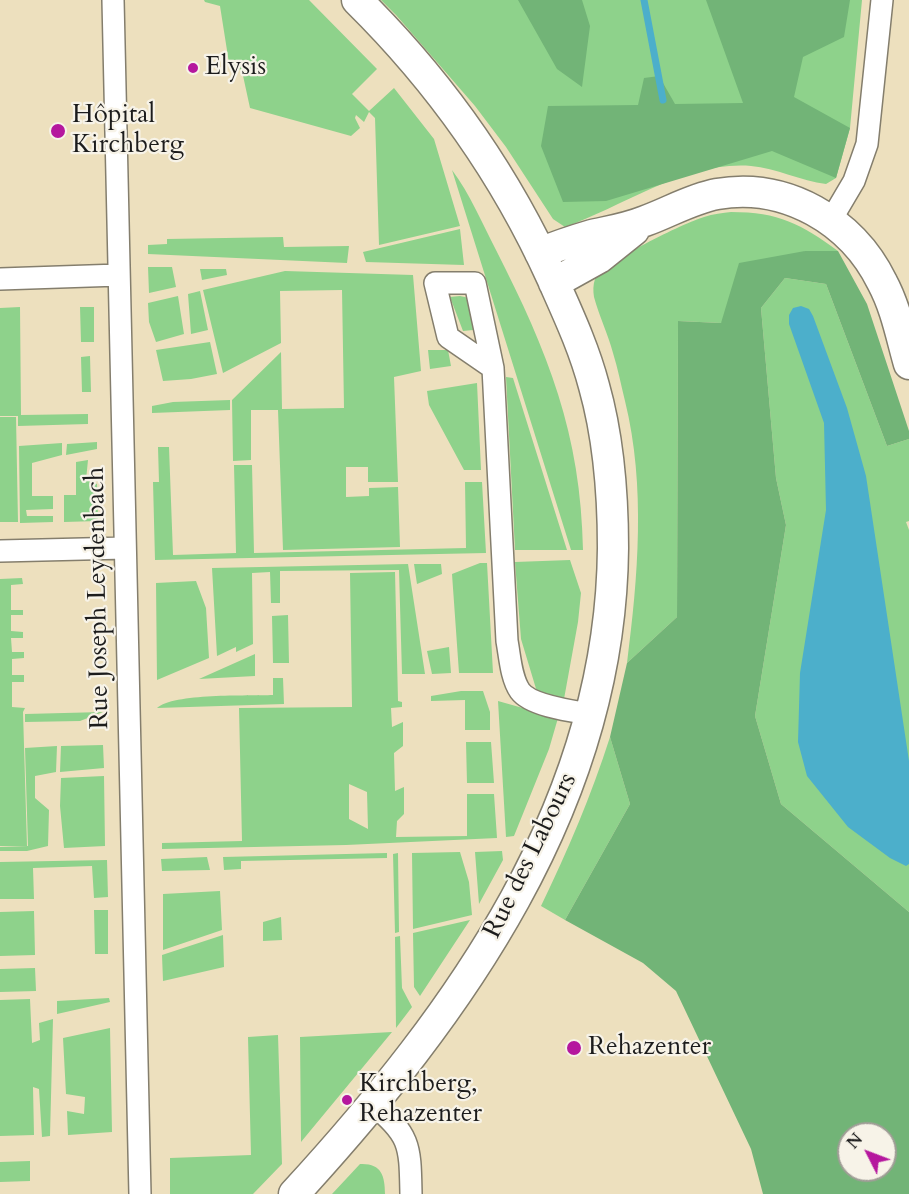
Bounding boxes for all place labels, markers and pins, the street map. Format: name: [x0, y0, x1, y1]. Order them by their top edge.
place label: Elysis: [205, 52, 266, 84]
marker: Elysis: [186, 61, 200, 75]
place label: Hôpital Kirchberg: [72, 100, 184, 162]
marker: Hôpital Kirchberg: [49, 122, 67, 140]
place label: Rehazenter: [588, 1032, 711, 1064]
marker: Rehazenter: [565, 1039, 583, 1057]
place label: Kirchberg, Rehazenter: [359, 1069, 482, 1130]
marker: Kirchberg, Rehazenter: [340, 1093, 354, 1107]

